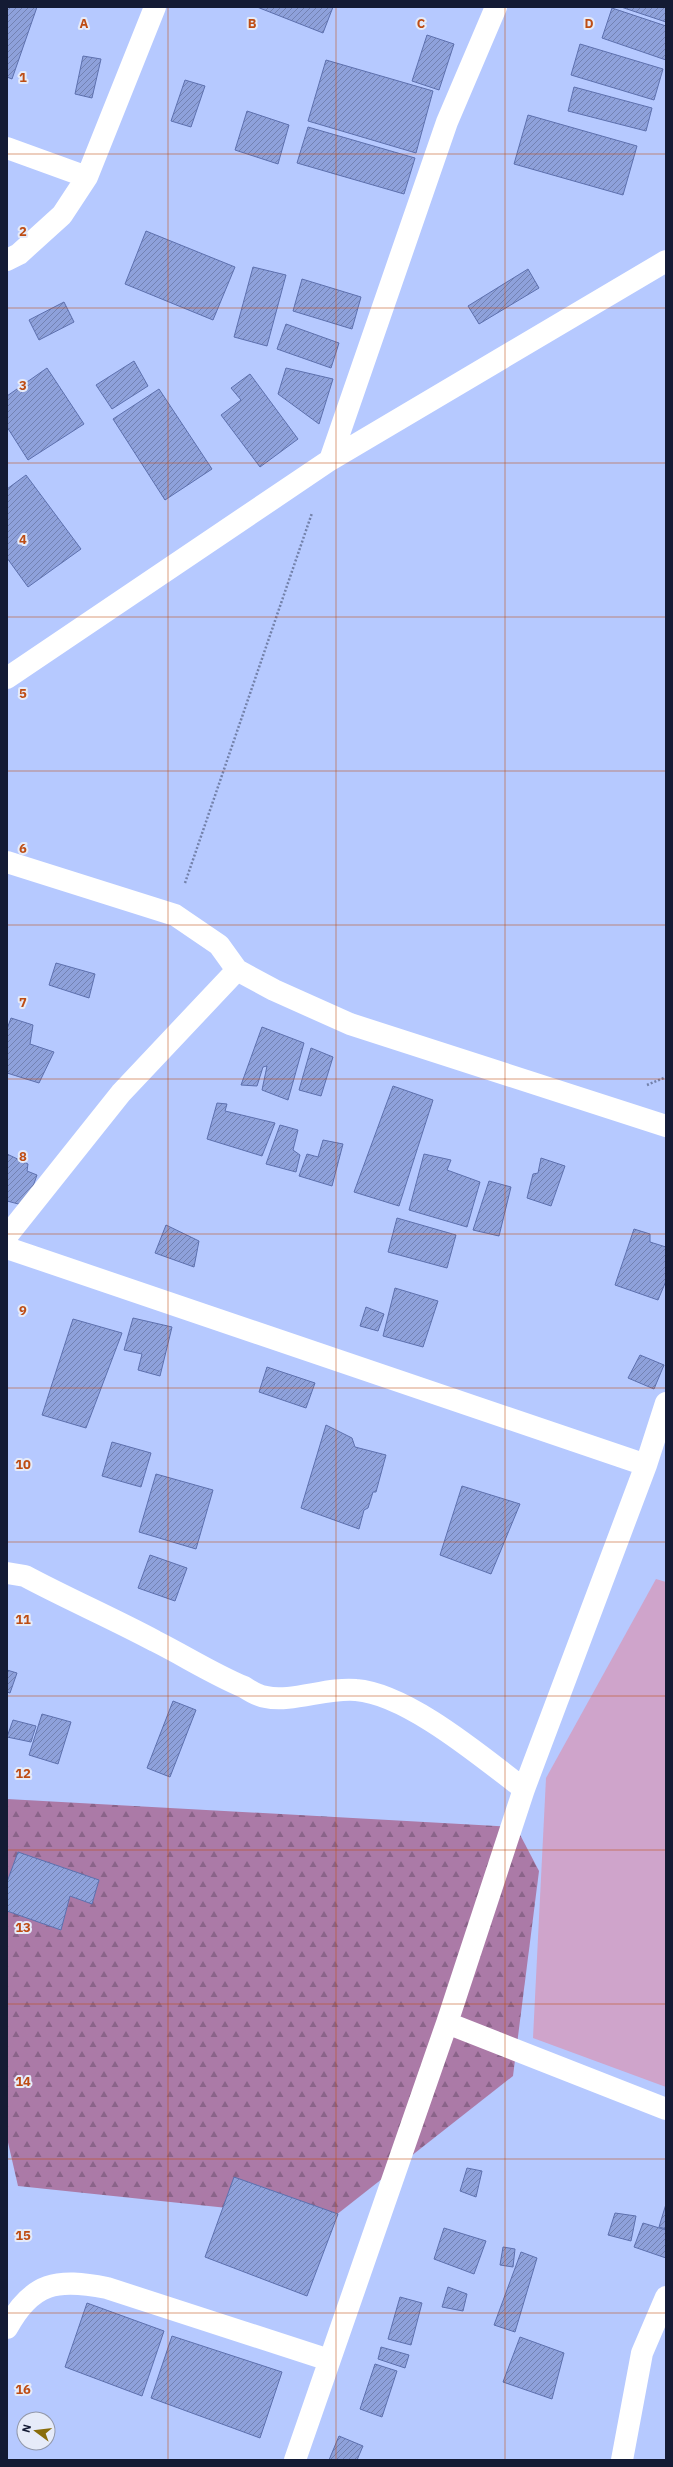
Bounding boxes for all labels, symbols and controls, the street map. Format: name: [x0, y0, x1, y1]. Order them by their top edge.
text: A: [80, 15, 89, 32]
text: B: [248, 15, 257, 32]
text: C: [417, 15, 426, 32]
text: D: [584, 15, 594, 32]
text: 1: [19, 69, 27, 86]
text: 2: [19, 223, 27, 240]
text: 3: [19, 377, 27, 394]
text: 4: [19, 531, 27, 548]
text: 5: [19, 685, 27, 702]
text: 6: [19, 840, 27, 857]
text: 7: [19, 994, 27, 1011]
text: 8: [19, 1148, 27, 1165]
text: 9: [19, 1302, 27, 1319]
text: 10: [15, 1456, 31, 1473]
text: 11: [15, 1611, 31, 1628]
text: 12: [15, 1765, 31, 1782]
text: 13: [15, 1919, 31, 1936]
text: 14: [15, 2073, 31, 2090]
text: 15: [15, 2227, 31, 2244]
text: 16: [15, 2381, 31, 2398]
north arrow: [16, 2411, 56, 2451]
text: N: [19, 2423, 34, 2434]

